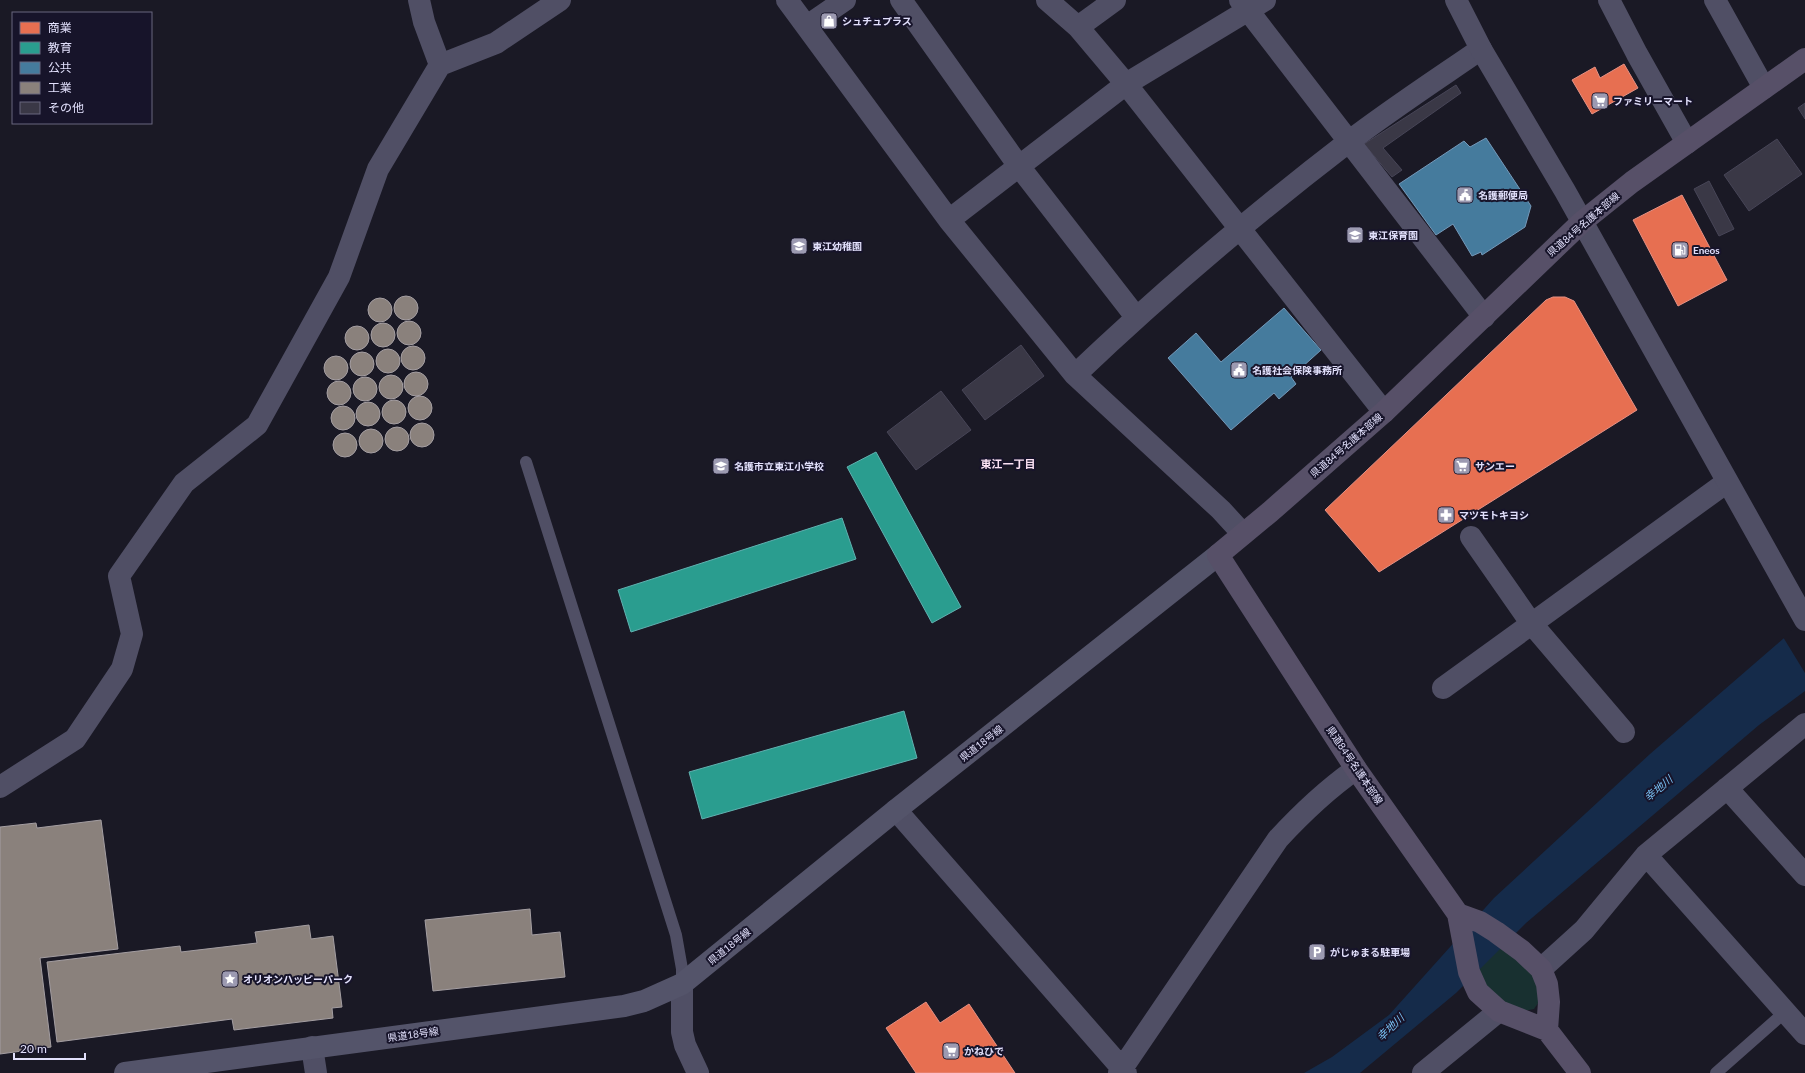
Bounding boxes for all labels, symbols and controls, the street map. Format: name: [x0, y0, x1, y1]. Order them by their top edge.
shop icon: シュチュプラス: [819, 11, 839, 31]
legend: [12, 12, 152, 124]
place label: シュチュプラス: [842, 15, 912, 27]
text: 商業: [48, 20, 72, 35]
text: 教育: [48, 40, 72, 55]
text: 公共: [48, 60, 72, 75]
text: 工業: [48, 80, 72, 95]
supermarket icon: ファミリーマート: [1590, 91, 1610, 111]
place label: ファミリーマート: [1613, 95, 1693, 107]
text: その他: [48, 100, 84, 115]
public building icon: 名護郵便局: [1455, 185, 1475, 205]
place label: 名護郵便局: [1478, 189, 1528, 201]
street label: 県道84号名護本部線: [1544, 189, 1622, 259]
school or university icon: 東江保育園: [1345, 225, 1365, 245]
place label: 東江保育園: [1368, 229, 1418, 241]
school or university icon: 東江幼稚園: [789, 236, 809, 256]
place label: 東江幼稚園: [812, 240, 862, 252]
fuel station icon: Eneos: [1670, 240, 1690, 260]
place label: Eneos: [1693, 244, 1720, 256]
public building icon: 名護社会保険事務所: [1229, 360, 1249, 380]
place label: 名護社会保険事務所: [1252, 364, 1342, 376]
street label: 県道84号名護本部線: [1307, 410, 1385, 480]
school or university icon: 名護市立東江小学校: [711, 456, 731, 476]
supermarket icon: サンエー: [1452, 456, 1472, 476]
district label: 東江一丁目: [981, 457, 1036, 470]
place label: 名護市立東江小学校: [734, 460, 824, 472]
place label: サンエー: [1475, 460, 1515, 472]
pharmacy icon: マツモトキヨシ: [1436, 505, 1456, 525]
place label: マツモトキヨシ: [1459, 509, 1529, 521]
street label: 県道18号線: [957, 722, 1005, 764]
street label: 県道84号名護本部線: [1324, 724, 1386, 806]
water label: 幸地川: [1641, 772, 1676, 804]
street label: 県道18号線: [705, 925, 753, 967]
parking icon: がじゅまる駐車場: [1307, 942, 1327, 962]
place label: がじゅまる駐車場: [1330, 946, 1410, 958]
place icon: オリオンハッピーパーク: [220, 969, 240, 989]
place label: オリオンハッピーパーク: [243, 973, 353, 985]
water label: 幸地川: [1374, 1010, 1407, 1043]
street label: 県道18号線: [387, 1024, 439, 1044]
scale bar: [14, 1035, 85, 1061]
text: 20 m: [20, 1041, 47, 1056]
supermarket icon: かねひで: [941, 1041, 961, 1061]
place label: かねひで: [964, 1045, 1004, 1057]

